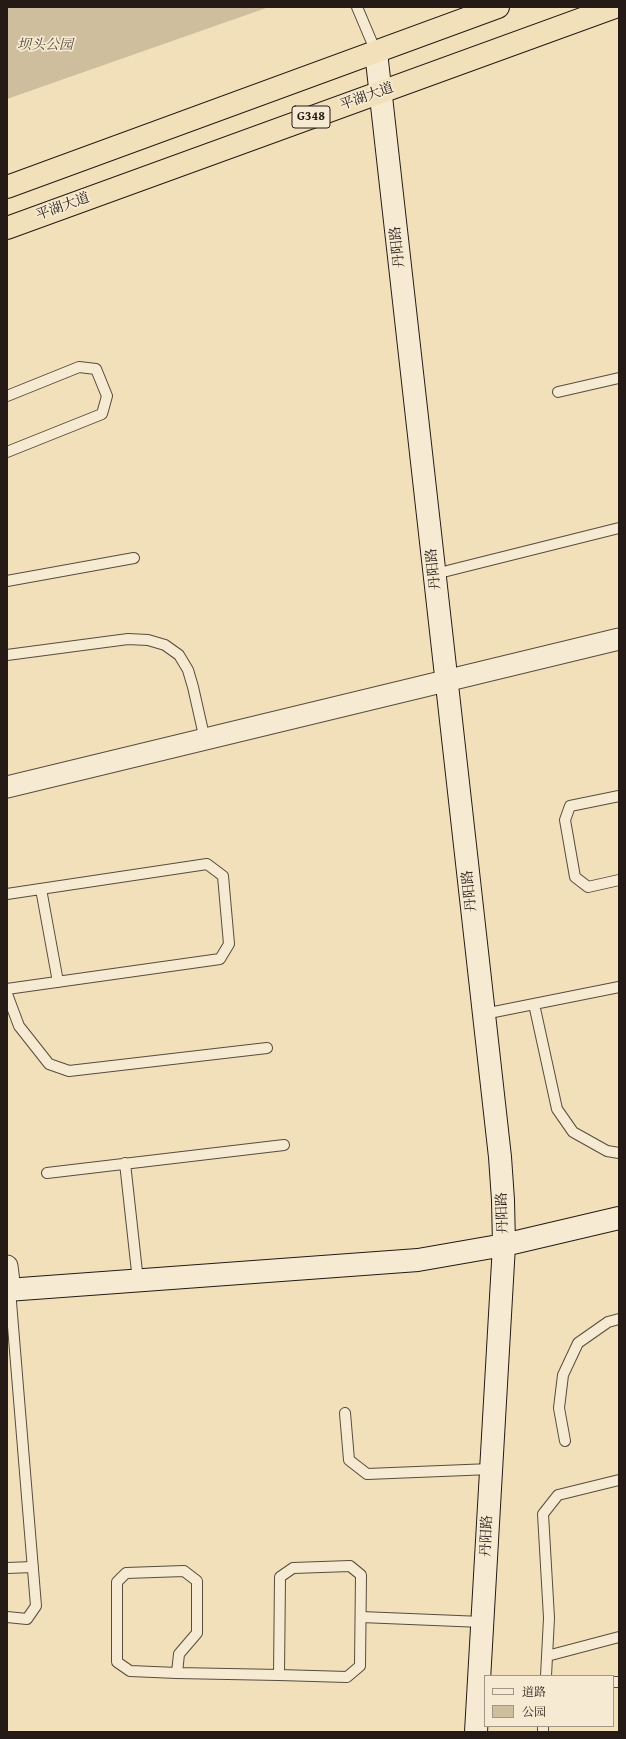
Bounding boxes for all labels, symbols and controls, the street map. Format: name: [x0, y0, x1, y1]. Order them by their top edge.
park label: 坝头公园: [17, 37, 73, 53]
street label: 平湖大道: [338, 80, 396, 114]
road number: G348: [292, 106, 330, 128]
street label: 平湖大道: [34, 190, 92, 224]
street label: 丹阳路: [387, 225, 409, 269]
street label: 丹阳路: [423, 547, 445, 591]
street label: 丹阳路: [459, 869, 481, 913]
street label: 丹阳路: [494, 1192, 512, 1234]
street label: 丹阳路: [478, 1515, 496, 1557]
legend: [484, 1675, 614, 1727]
text: 道路: [522, 1683, 546, 1700]
text: 公园: [522, 1703, 546, 1720]

